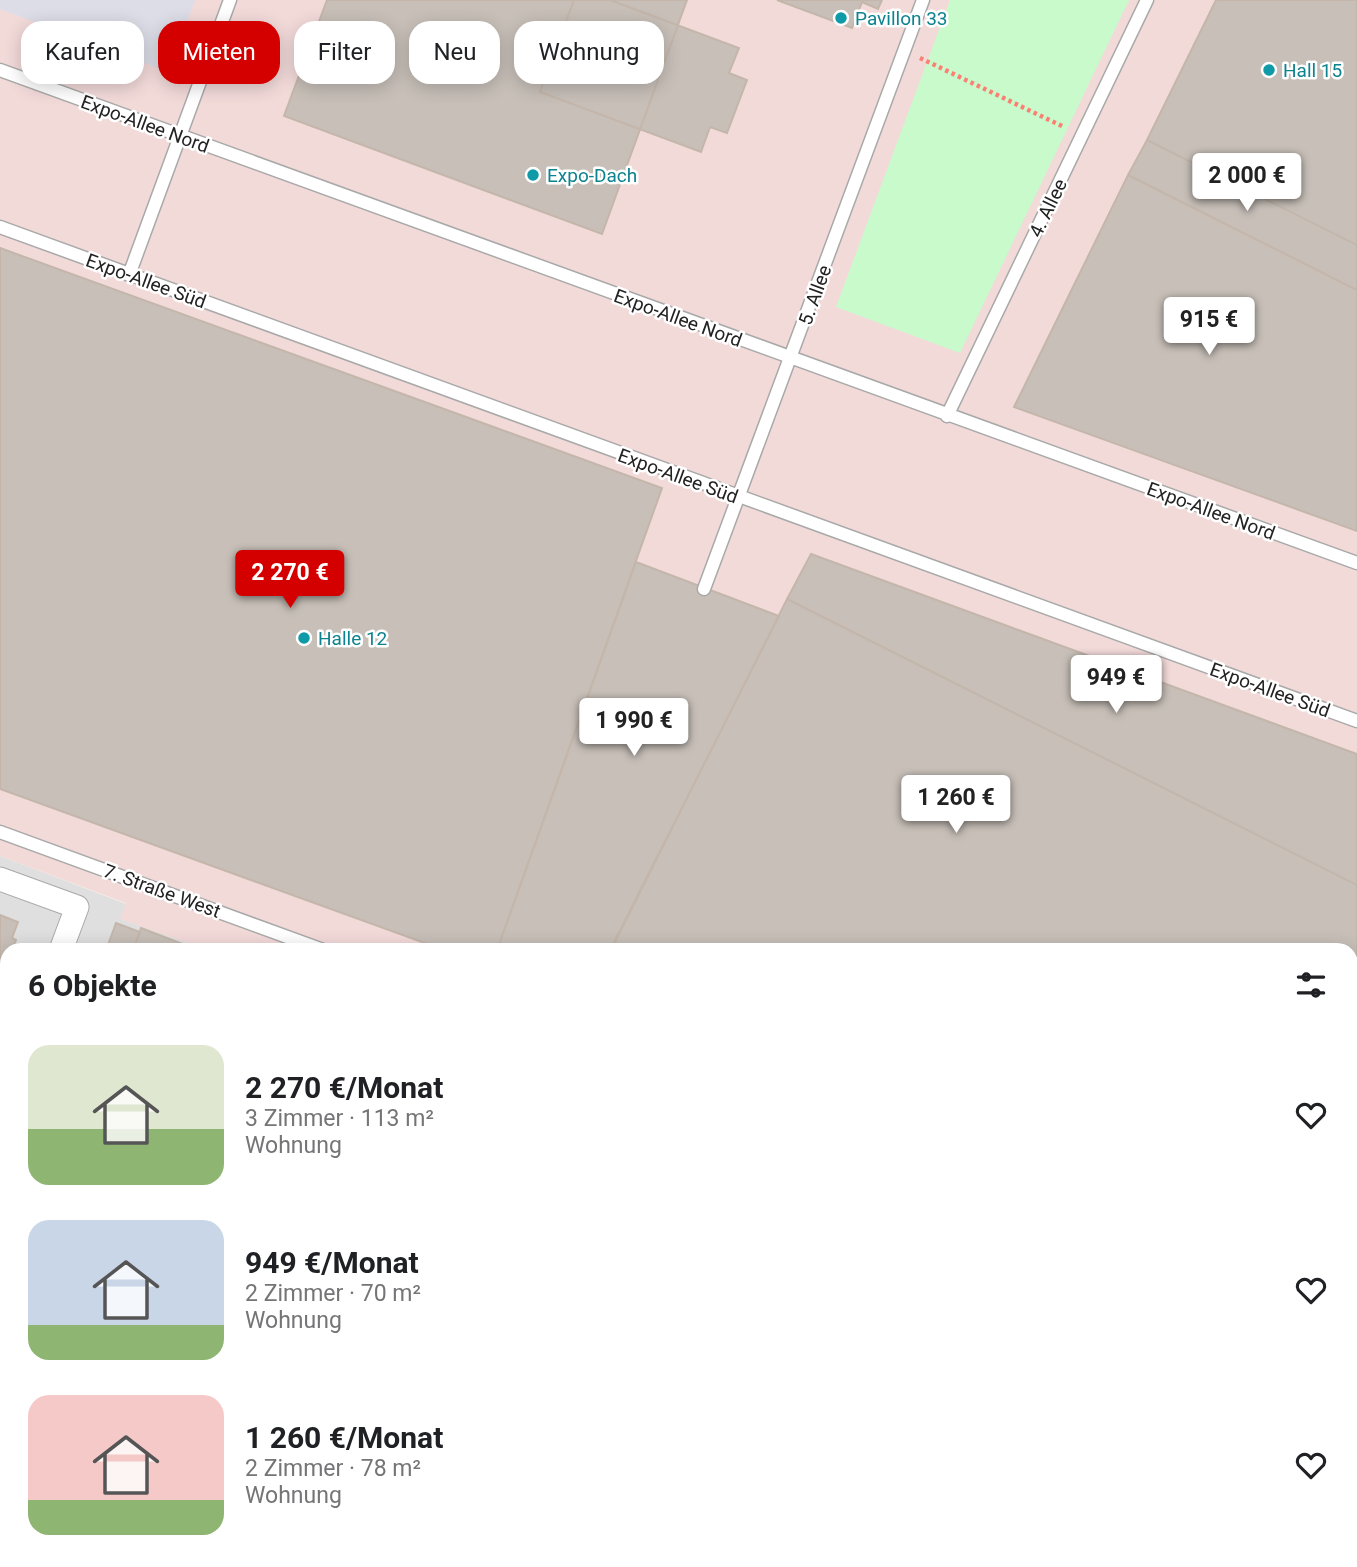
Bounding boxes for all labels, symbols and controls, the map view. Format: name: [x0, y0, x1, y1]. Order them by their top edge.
place label: Pavillon 33: [855, 7, 948, 30]
marker: Pavillon 33: [833, 10, 849, 26]
chip: Kaufen: [21, 21, 144, 84]
chip: Mieten: [158, 21, 280, 84]
chip: Filter: [294, 21, 395, 84]
chip: Neu: [409, 21, 500, 84]
chip: Wohnung: [514, 21, 664, 84]
place label: Hall 15: [1283, 59, 1342, 82]
marker: Hall 15: [1261, 62, 1277, 78]
street label: Expo-Allee Nord: [78, 90, 212, 158]
pin: 2 000 €: [1182, 154, 1312, 213]
text: 2 000 €: [1208, 162, 1286, 189]
place label: Expo-Dach: [547, 164, 637, 187]
marker: Expo-Dach: [525, 167, 541, 183]
street label: 4. Allee: [1024, 175, 1072, 241]
street label: Expo-Allee Süd: [83, 249, 209, 313]
street label: 5. Allee: [794, 262, 836, 328]
street label: Expo-Allee Nord: [611, 284, 745, 352]
pin: 915 €: [1160, 298, 1258, 357]
text: 915 €: [1180, 306, 1238, 333]
street label: Expo-Allee Süd: [615, 444, 741, 508]
street label: Expo-Allee Nord: [1144, 477, 1278, 545]
pin: 2 270 €: [225, 550, 355, 610]
text: 2 270 €: [251, 559, 329, 586]
place label: Halle 12: [318, 627, 387, 650]
marker: Halle 12: [296, 630, 312, 646]
pin: 949 €: [1067, 656, 1165, 715]
street label: Expo-Allee Süd: [1207, 658, 1333, 722]
text: 949 €: [1087, 664, 1145, 691]
pin: 1 990 €: [569, 698, 699, 758]
text: 1 990 €: [595, 707, 673, 734]
pin: 1 260 €: [891, 776, 1021, 835]
text: 1 260 €: [917, 784, 995, 811]
street label: 7. Straße West: [100, 859, 224, 923]
icon: filters: [1292, 966, 1330, 1004]
text: 6 Objekte: [28, 968, 157, 1003]
text: 2 270 €/Monat: [245, 1070, 443, 1105]
icon: home: [84, 1073, 168, 1157]
icon: heart: [1292, 1096, 1330, 1134]
text: 3 Zimmer · 113 m²: [245, 1105, 434, 1132]
text: Wohnung: [245, 1132, 342, 1159]
text: 949 €/Monat: [245, 1245, 419, 1280]
icon: home: [84, 1248, 168, 1332]
icon: heart: [1292, 1271, 1330, 1309]
text: 2 Zimmer · 70 m²: [245, 1280, 421, 1307]
text: Wohnung: [245, 1307, 342, 1334]
text: 1 260 €/Monat: [245, 1420, 443, 1455]
icon: home: [84, 1423, 168, 1507]
icon: heart: [1292, 1446, 1330, 1484]
text: 2 Zimmer · 78 m²: [245, 1455, 421, 1482]
text: Wohnung: [245, 1482, 342, 1509]

